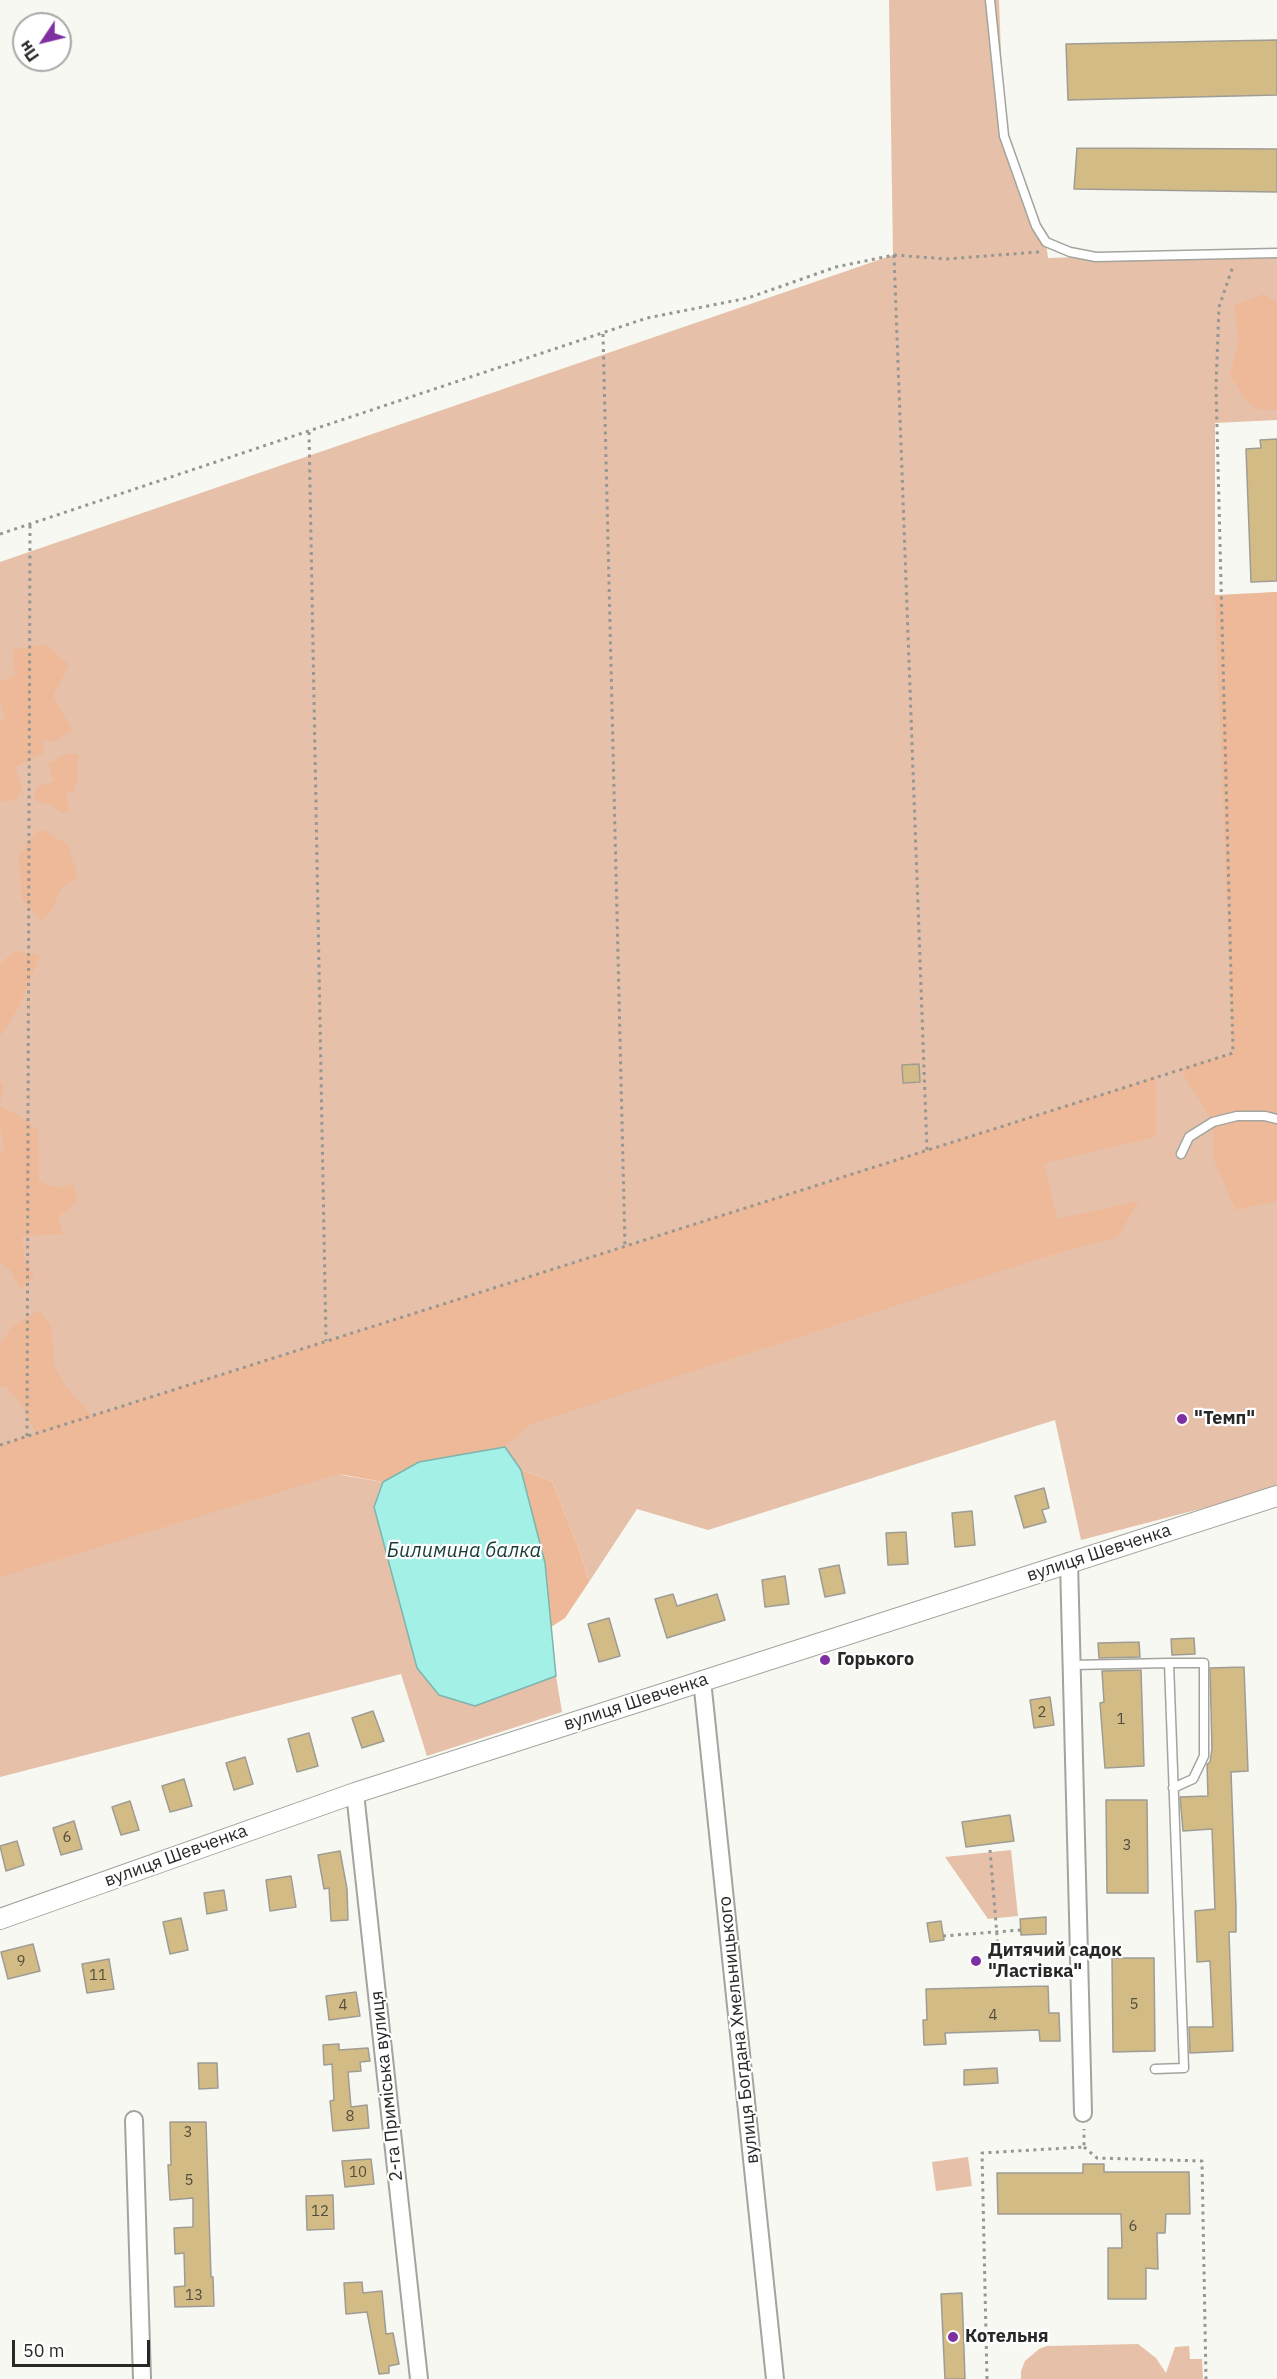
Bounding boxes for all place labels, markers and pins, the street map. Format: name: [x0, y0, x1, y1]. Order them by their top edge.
place label: "Темп": [1194, 1408, 1255, 1430]
marker: "Темп": [1175, 1412, 1189, 1426]
place label: Горького: [837, 1649, 914, 1671]
marker: Горького: [818, 1653, 832, 1667]
place label: Дитячий садок "Ластівка": [988, 1940, 1122, 1982]
marker: Дитячий садок "Ластівка": [969, 1954, 983, 1968]
place label: Котельня: [965, 2326, 1049, 2348]
marker: Котельня: [946, 2330, 960, 2344]

